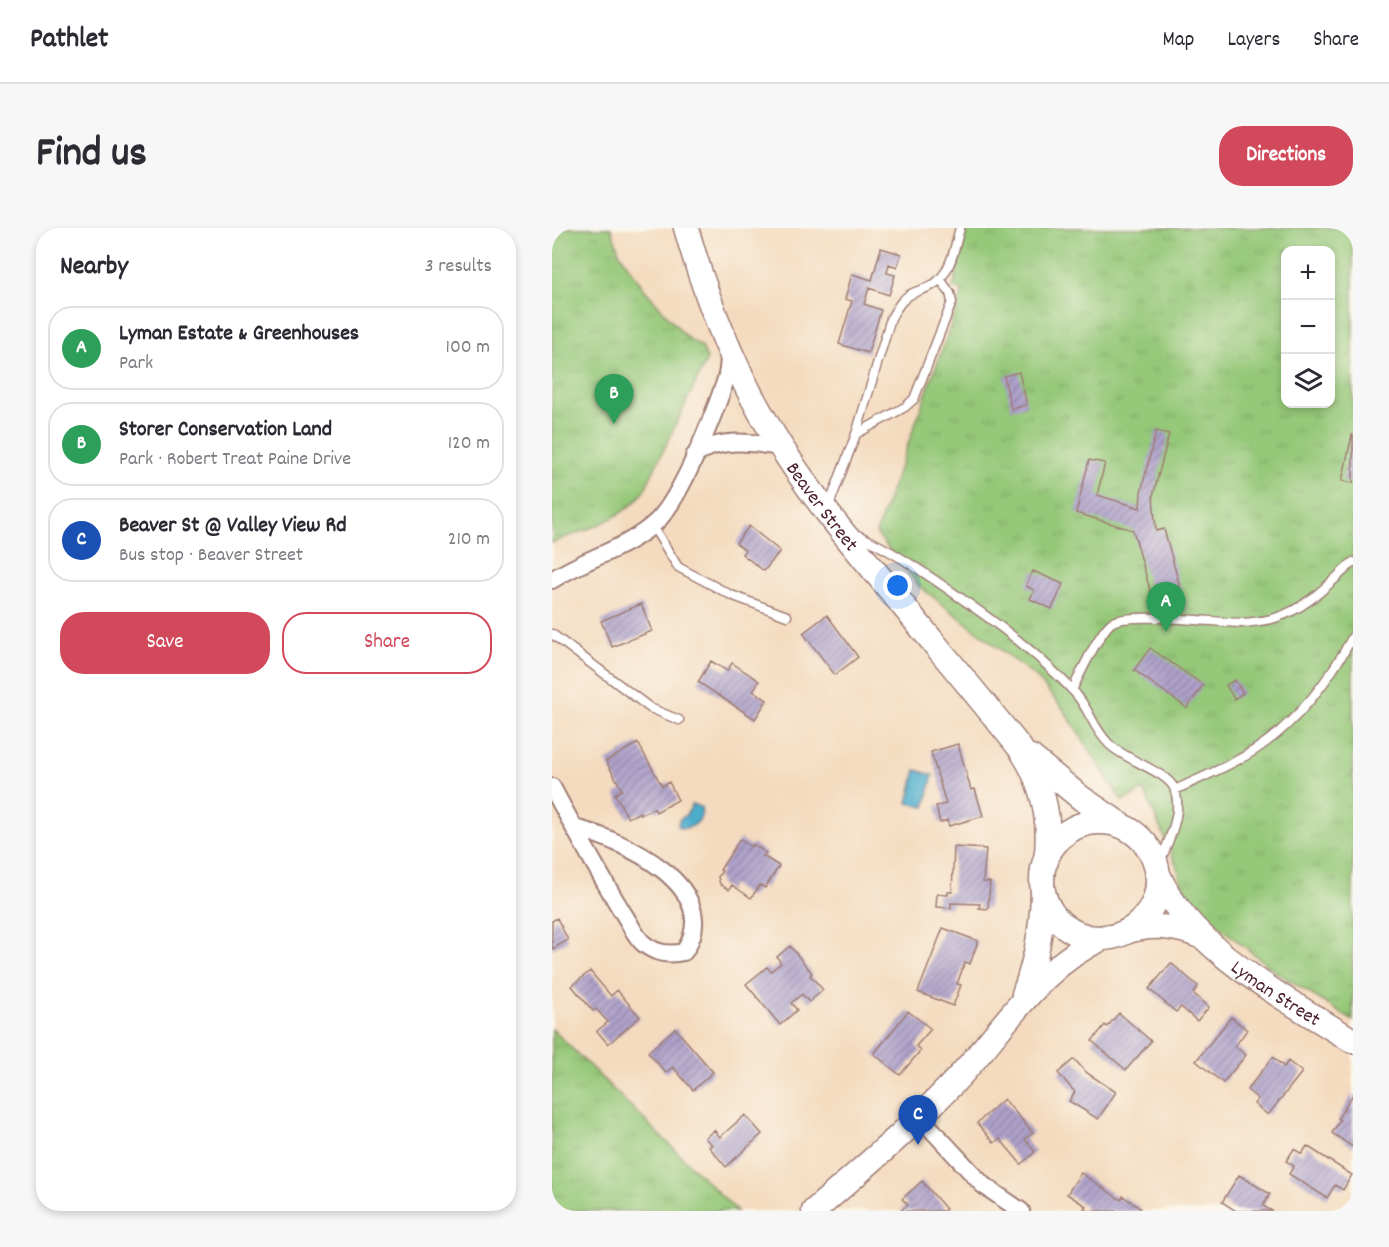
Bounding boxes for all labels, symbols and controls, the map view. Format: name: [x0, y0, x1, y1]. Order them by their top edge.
text: Pathlet: [30, 21, 108, 61]
text: Map: [1163, 26, 1194, 56]
text: Layers: [1227, 26, 1280, 56]
text: Share: [1313, 26, 1359, 56]
text: Find us: [36, 126, 147, 186]
button: Directions: [1219, 126, 1353, 186]
map controls: [1281, 246, 1335, 408]
button: +: [1281, 246, 1335, 300]
text: Nearby: [60, 249, 128, 286]
text: 3 results: [425, 253, 492, 281]
button: −: [1281, 300, 1335, 354]
text: Lyman Estate & Greenhouses: [119, 319, 359, 350]
text: A: [76, 334, 87, 362]
text: 100 m: [446, 334, 490, 362]
text: Park: [119, 350, 153, 378]
button: layers: [1281, 354, 1335, 408]
pin: B: [594, 374, 634, 424]
text: Storer Conservation Land: [119, 415, 332, 446]
text: B: [77, 430, 86, 458]
text: 120 m: [448, 430, 490, 458]
text: Park · Robert Treat Paine Drive: [119, 446, 351, 474]
street label: Beaver Street: [778, 457, 864, 558]
text: Beaver St @ Valley View Rd: [119, 511, 347, 542]
text: C: [77, 526, 86, 554]
text: 210 m: [448, 526, 490, 554]
text: Bus stop · Beaver Street: [119, 542, 303, 570]
your location: [883, 571, 912, 600]
pin: A: [1146, 582, 1186, 632]
button: Save: [60, 612, 270, 674]
button: Share: [282, 612, 492, 674]
street label: Lyman Street: [1224, 955, 1325, 1035]
pin: C: [898, 1096, 938, 1145]

